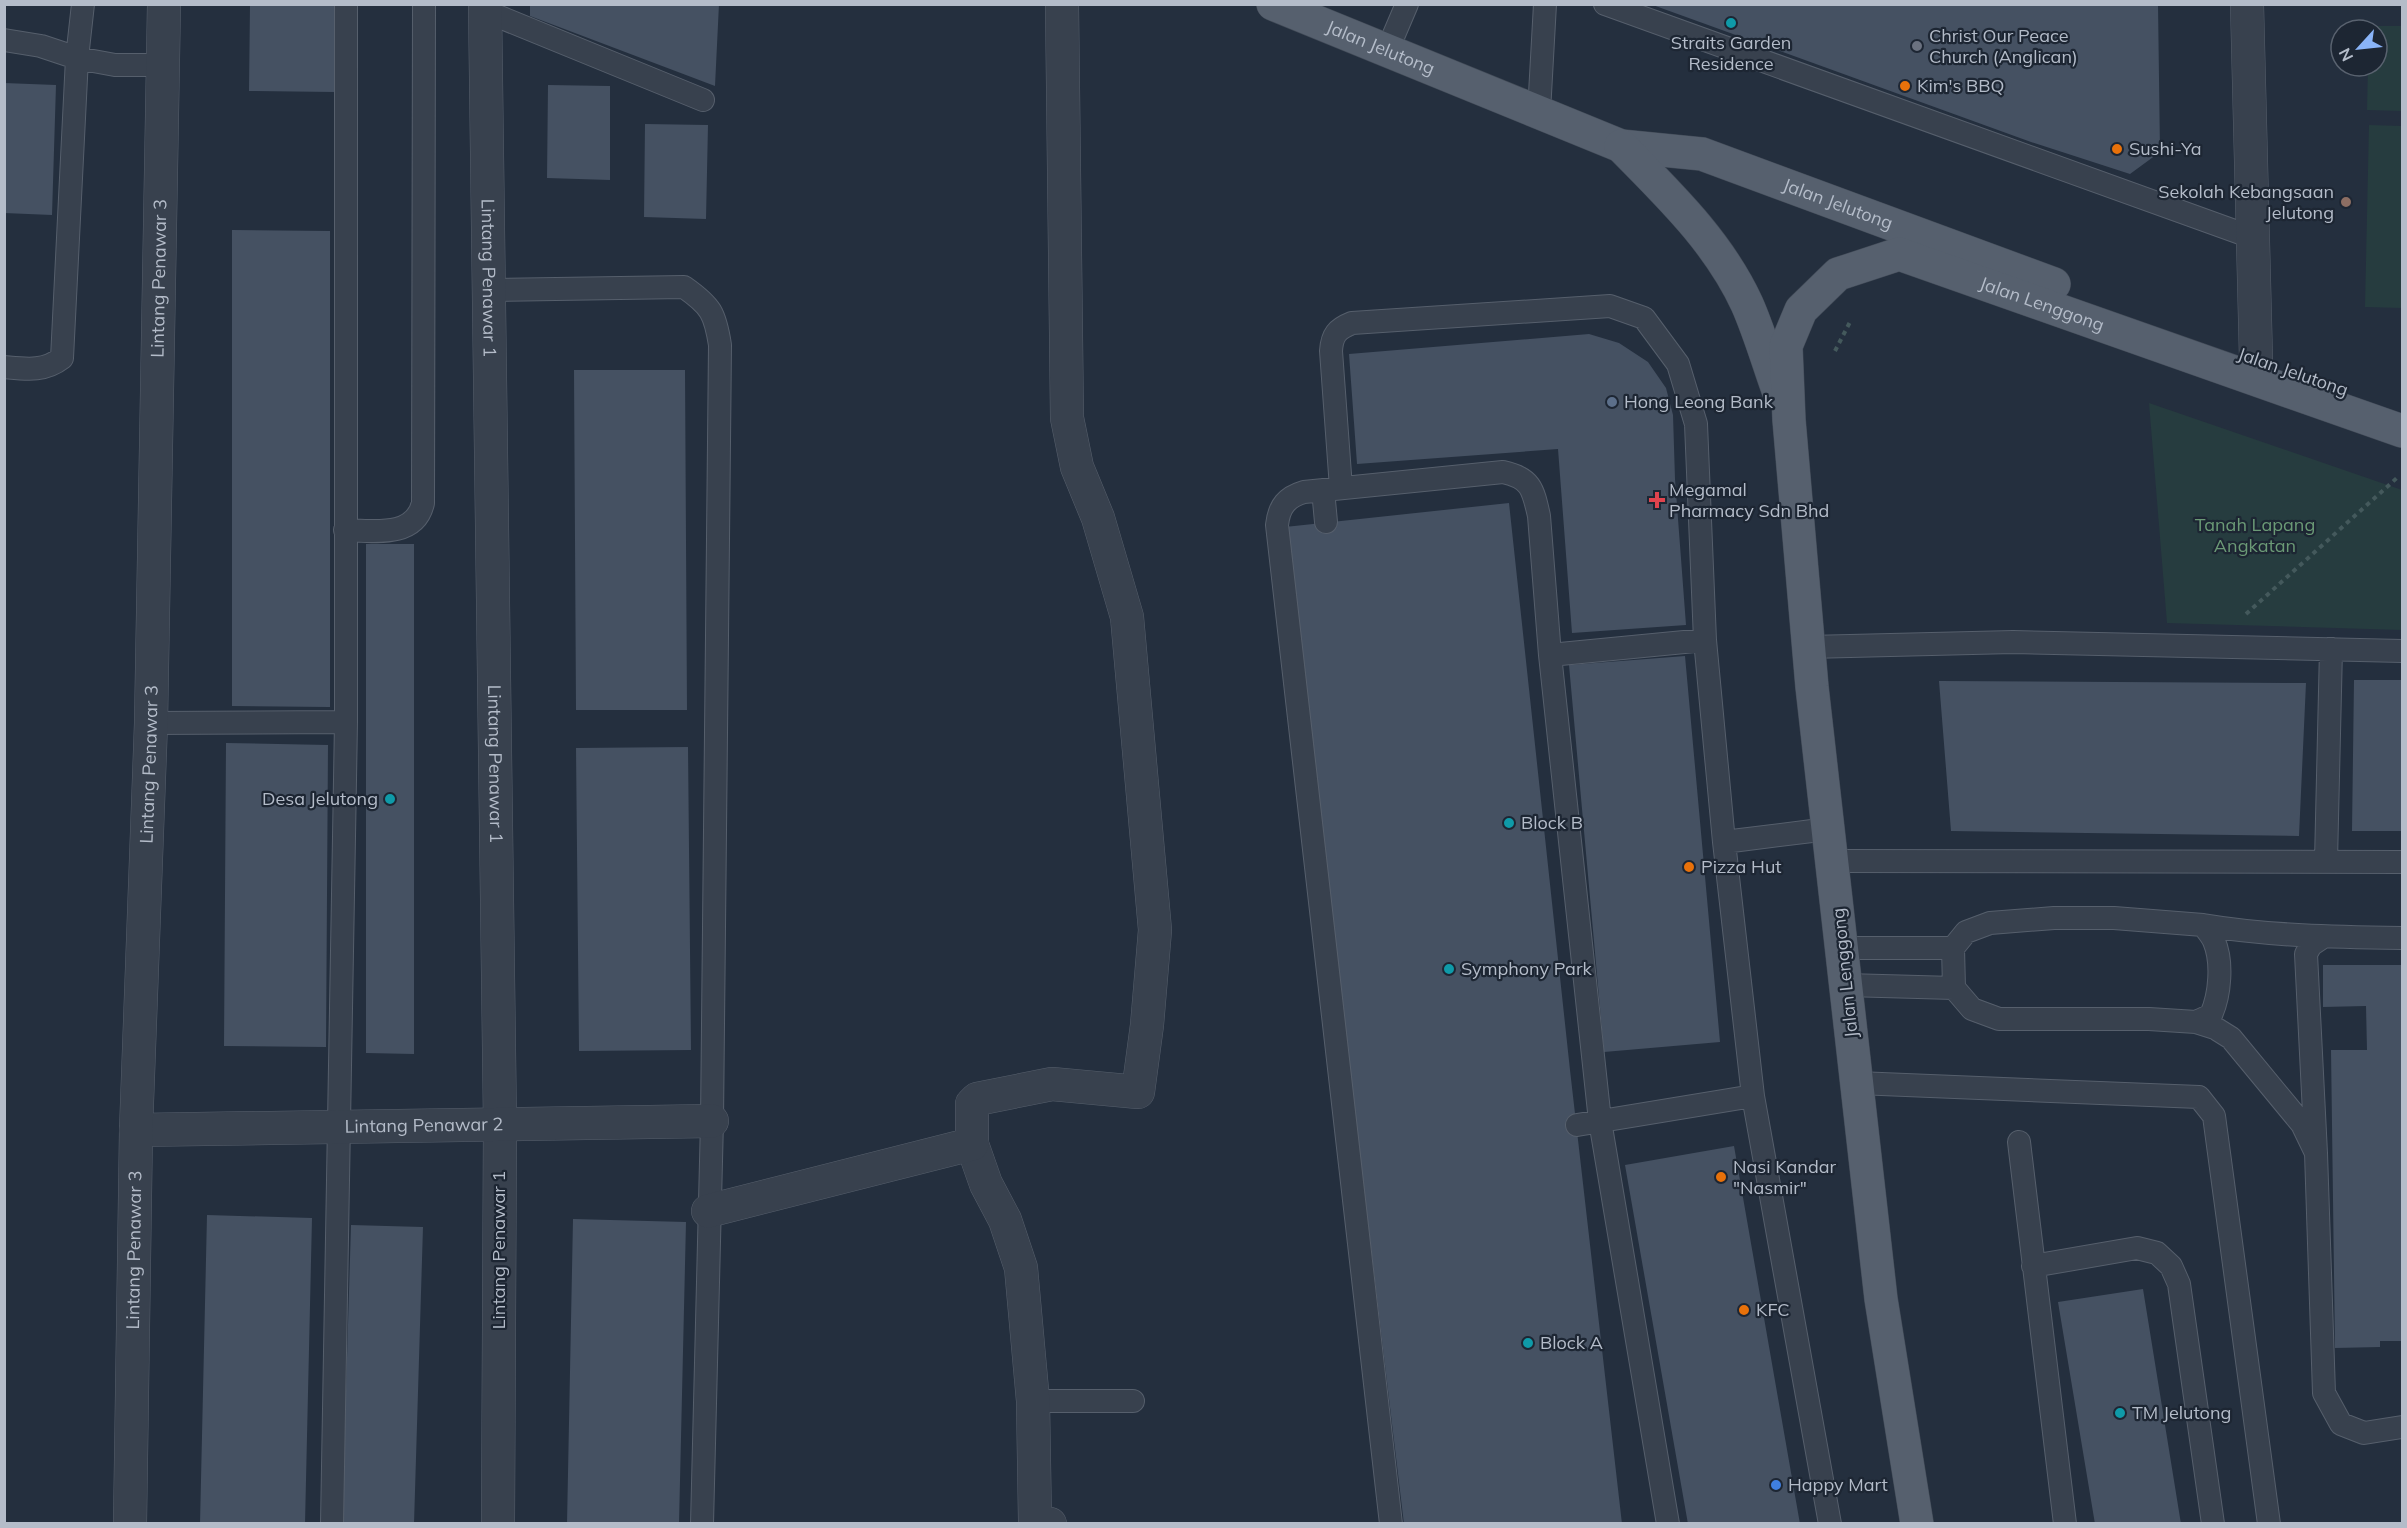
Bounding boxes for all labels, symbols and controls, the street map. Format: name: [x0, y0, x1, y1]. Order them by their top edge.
street label: Jalan Jelutong: [1323, 15, 1438, 80]
marker: Straits Garden Residence: [1724, 16, 1738, 30]
north arrow: [2329, 18, 2389, 78]
place label: Christ Our Peace Church (Anglican): [1929, 24, 2078, 68]
place label: Straits Garden Residence: [1671, 31, 1791, 75]
marker: Christ Our Peace Church (Anglican): [1910, 39, 1924, 53]
text: N: [2334, 45, 2357, 65]
place label: Kim's BBQ: [1917, 74, 2004, 97]
marker: Kim's BBQ: [1898, 79, 1912, 93]
place label: Sushi-Ya: [2129, 137, 2202, 160]
marker: Sushi-Ya: [2110, 142, 2124, 156]
street label: Jalan Jelutong: [1780, 173, 1896, 234]
place label: Sekolah Kebangsaan Jelutong: [2158, 180, 2334, 224]
marker: Sekolah Kebangsaan Jelutong: [2339, 195, 2353, 209]
street label: Lintang Penawar 1: [477, 198, 502, 357]
street label: Lintang Penawar 3: [146, 199, 171, 358]
street label: Jalan Lenggong: [1977, 271, 2107, 336]
street label: Jalan Jelutong: [2235, 342, 2351, 401]
place label: Hong Leong Bank: [1624, 390, 1774, 413]
marker: Hong Leong Bank: [1605, 395, 1619, 409]
place label: Megamal Pharmacy Sdn Bhd: [1669, 478, 1829, 522]
marker: Megamal Pharmacy Sdn Bhd: [1650, 493, 1664, 507]
park label: Tanah Lapang Angkatan: [2195, 513, 2315, 557]
street label: Lintang Penawar 1: [483, 684, 508, 843]
street label: Lintang Penawar 3: [135, 685, 163, 844]
place label: Desa Jelutong: [262, 787, 378, 810]
marker: Desa Jelutong: [383, 792, 397, 806]
place label: Block B: [1521, 811, 1583, 834]
marker: Block B: [1502, 816, 1516, 830]
place label: Pizza Hut: [1701, 855, 1782, 878]
marker: Pizza Hut: [1682, 860, 1696, 874]
street label: Jalan Lenggong: [1826, 907, 1863, 1039]
place label: Symphony Park: [1461, 957, 1592, 980]
marker: Symphony Park: [1442, 962, 1456, 976]
street label: Lintang Penawar 2: [344, 1112, 503, 1138]
place label: Nasi Kandar "Nasmir": [1733, 1155, 1837, 1199]
marker: Nasi Kandar "Nasmir": [1714, 1170, 1728, 1184]
street label: Lintang Penawar 3: [121, 1171, 146, 1330]
street label: Lintang Penawar 1: [487, 1171, 510, 1329]
place label: KFC: [1756, 1298, 1790, 1321]
marker: KFC: [1737, 1303, 1751, 1317]
place label: Block A: [1540, 1331, 1603, 1354]
marker: Block A: [1521, 1336, 1535, 1350]
place label: TM Jelutong: [2132, 1401, 2231, 1424]
marker: TM Jelutong: [2113, 1406, 2127, 1420]
place label: Happy Mart: [1788, 1473, 1888, 1496]
marker: Happy Mart: [1769, 1478, 1783, 1492]

